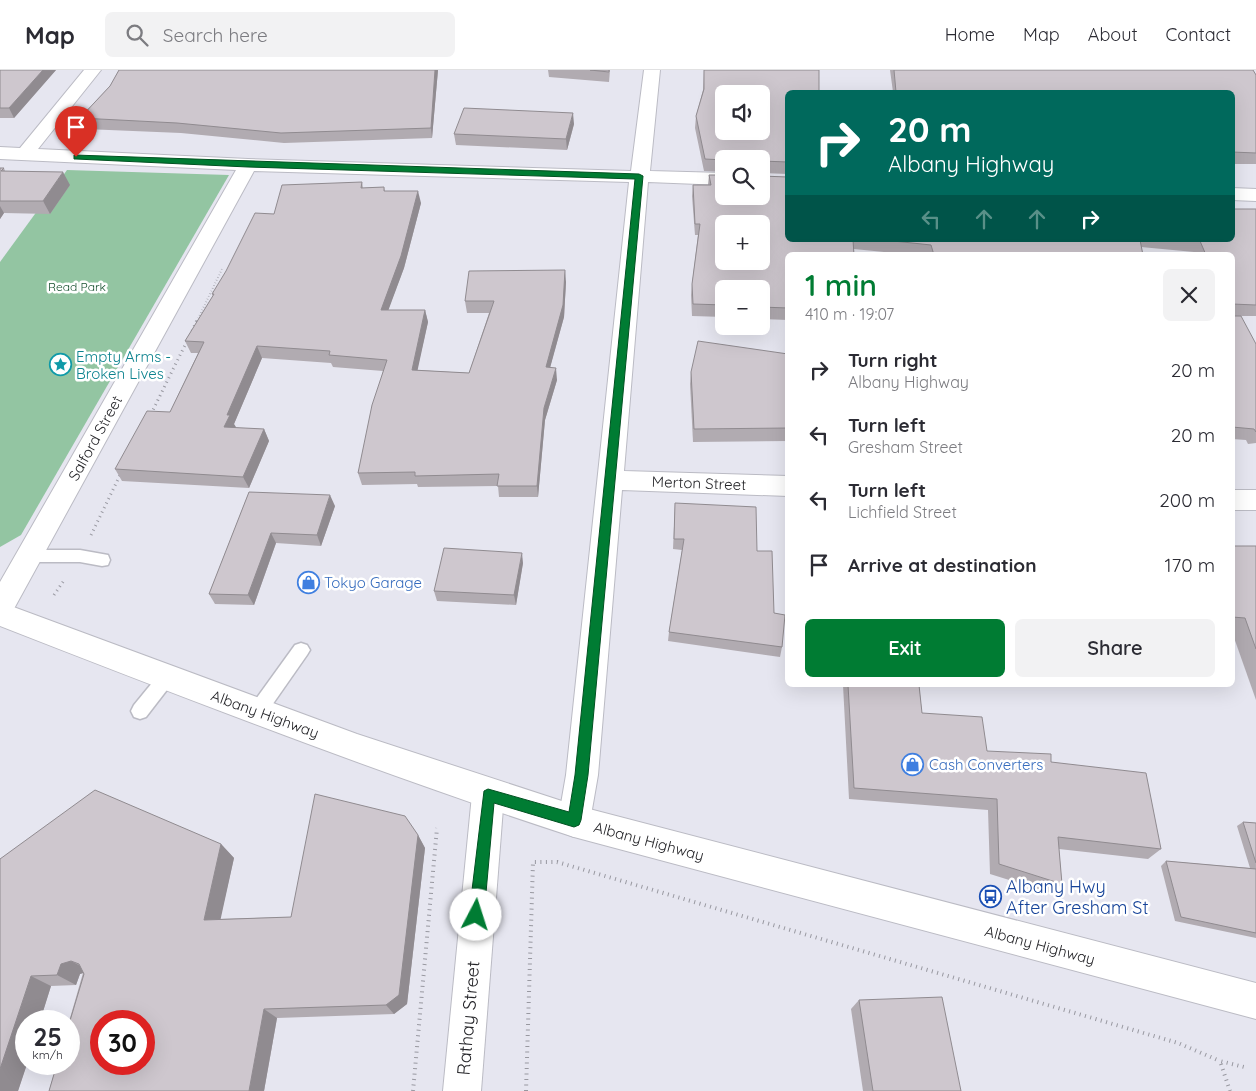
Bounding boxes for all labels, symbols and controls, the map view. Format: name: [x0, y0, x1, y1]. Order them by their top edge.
search box: [105, 12, 455, 57]
text: Map: [25, 20, 75, 50]
icon: search: [123, 21, 151, 49]
text: Search here: [163, 23, 268, 47]
text: Home: [945, 23, 995, 46]
text: Map: [1023, 23, 1060, 46]
text: About: [1088, 23, 1138, 46]
text: Contact: [1166, 23, 1231, 46]
map controls: [715, 85, 770, 335]
button: sound: [715, 85, 770, 140]
pin: [55, 106, 97, 157]
text: 20 m: [888, 107, 971, 151]
icon: right: [805, 110, 870, 175]
icon: arrive: [62, 113, 90, 141]
button: search: [715, 150, 770, 205]
text: Albany Highway: [888, 150, 1054, 178]
icon: left: [917, 205, 945, 233]
icon: ahead: [970, 205, 998, 233]
icon: ahead: [1023, 205, 1051, 233]
icon: right: [1076, 205, 1104, 233]
button: +: [715, 215, 770, 270]
text: 1 min: [805, 266, 877, 304]
button: close: [1163, 269, 1215, 321]
park label: Read Park: [48, 279, 106, 294]
button: −: [715, 280, 770, 335]
text: 410 m · 19:07: [805, 304, 894, 324]
place label: Empty Arms - Broken Lives: [76, 347, 171, 383]
text: Turn right: [848, 348, 937, 372]
place icon: Empty Arms - Broken Lives: [48, 353, 72, 377]
icon: right: [805, 356, 833, 384]
text: 20 m: [1171, 358, 1215, 382]
text: Albany Highway: [848, 372, 969, 392]
street label: Salford Street: [64, 392, 126, 484]
text: Turn left: [848, 413, 926, 437]
icon: left: [805, 421, 833, 449]
text: 20 m: [1171, 423, 1215, 447]
text: Gresham Street: [848, 437, 963, 457]
street label: Merton Street: [651, 472, 747, 494]
text: Turn left: [848, 478, 926, 502]
icon: left: [805, 486, 833, 514]
text: 200 m: [1159, 488, 1215, 512]
text: Lichfield Street: [848, 502, 957, 522]
icon: arrive: [805, 551, 833, 579]
text: Arrive at destination: [848, 553, 1037, 577]
text: 170 m: [1164, 553, 1215, 577]
shop icon: Tokyo Garage: [296, 570, 320, 594]
place label: Tokyo Garage: [324, 573, 422, 592]
button: Exit: [805, 619, 1005, 677]
button: Share: [1015, 619, 1215, 677]
street label: Albany Highway: [208, 686, 322, 742]
shop icon: Cash Converters: [901, 752, 925, 776]
place label: Cash Converters: [929, 755, 1043, 774]
street label: Albany Highway: [592, 817, 706, 865]
place label: Albany Hwy After Gresham St: [1006, 875, 1149, 919]
bus stop icon: Albany Hwy After Gresham St: [978, 884, 1002, 908]
position arrow: [449, 888, 501, 940]
street label: Albany Highway: [983, 921, 1097, 969]
street label: Rathay Street: [452, 960, 484, 1076]
speed limit sign: 30: [90, 1010, 155, 1075]
text: 25: [33, 1021, 62, 1052]
text: km/h: [32, 1047, 63, 1062]

